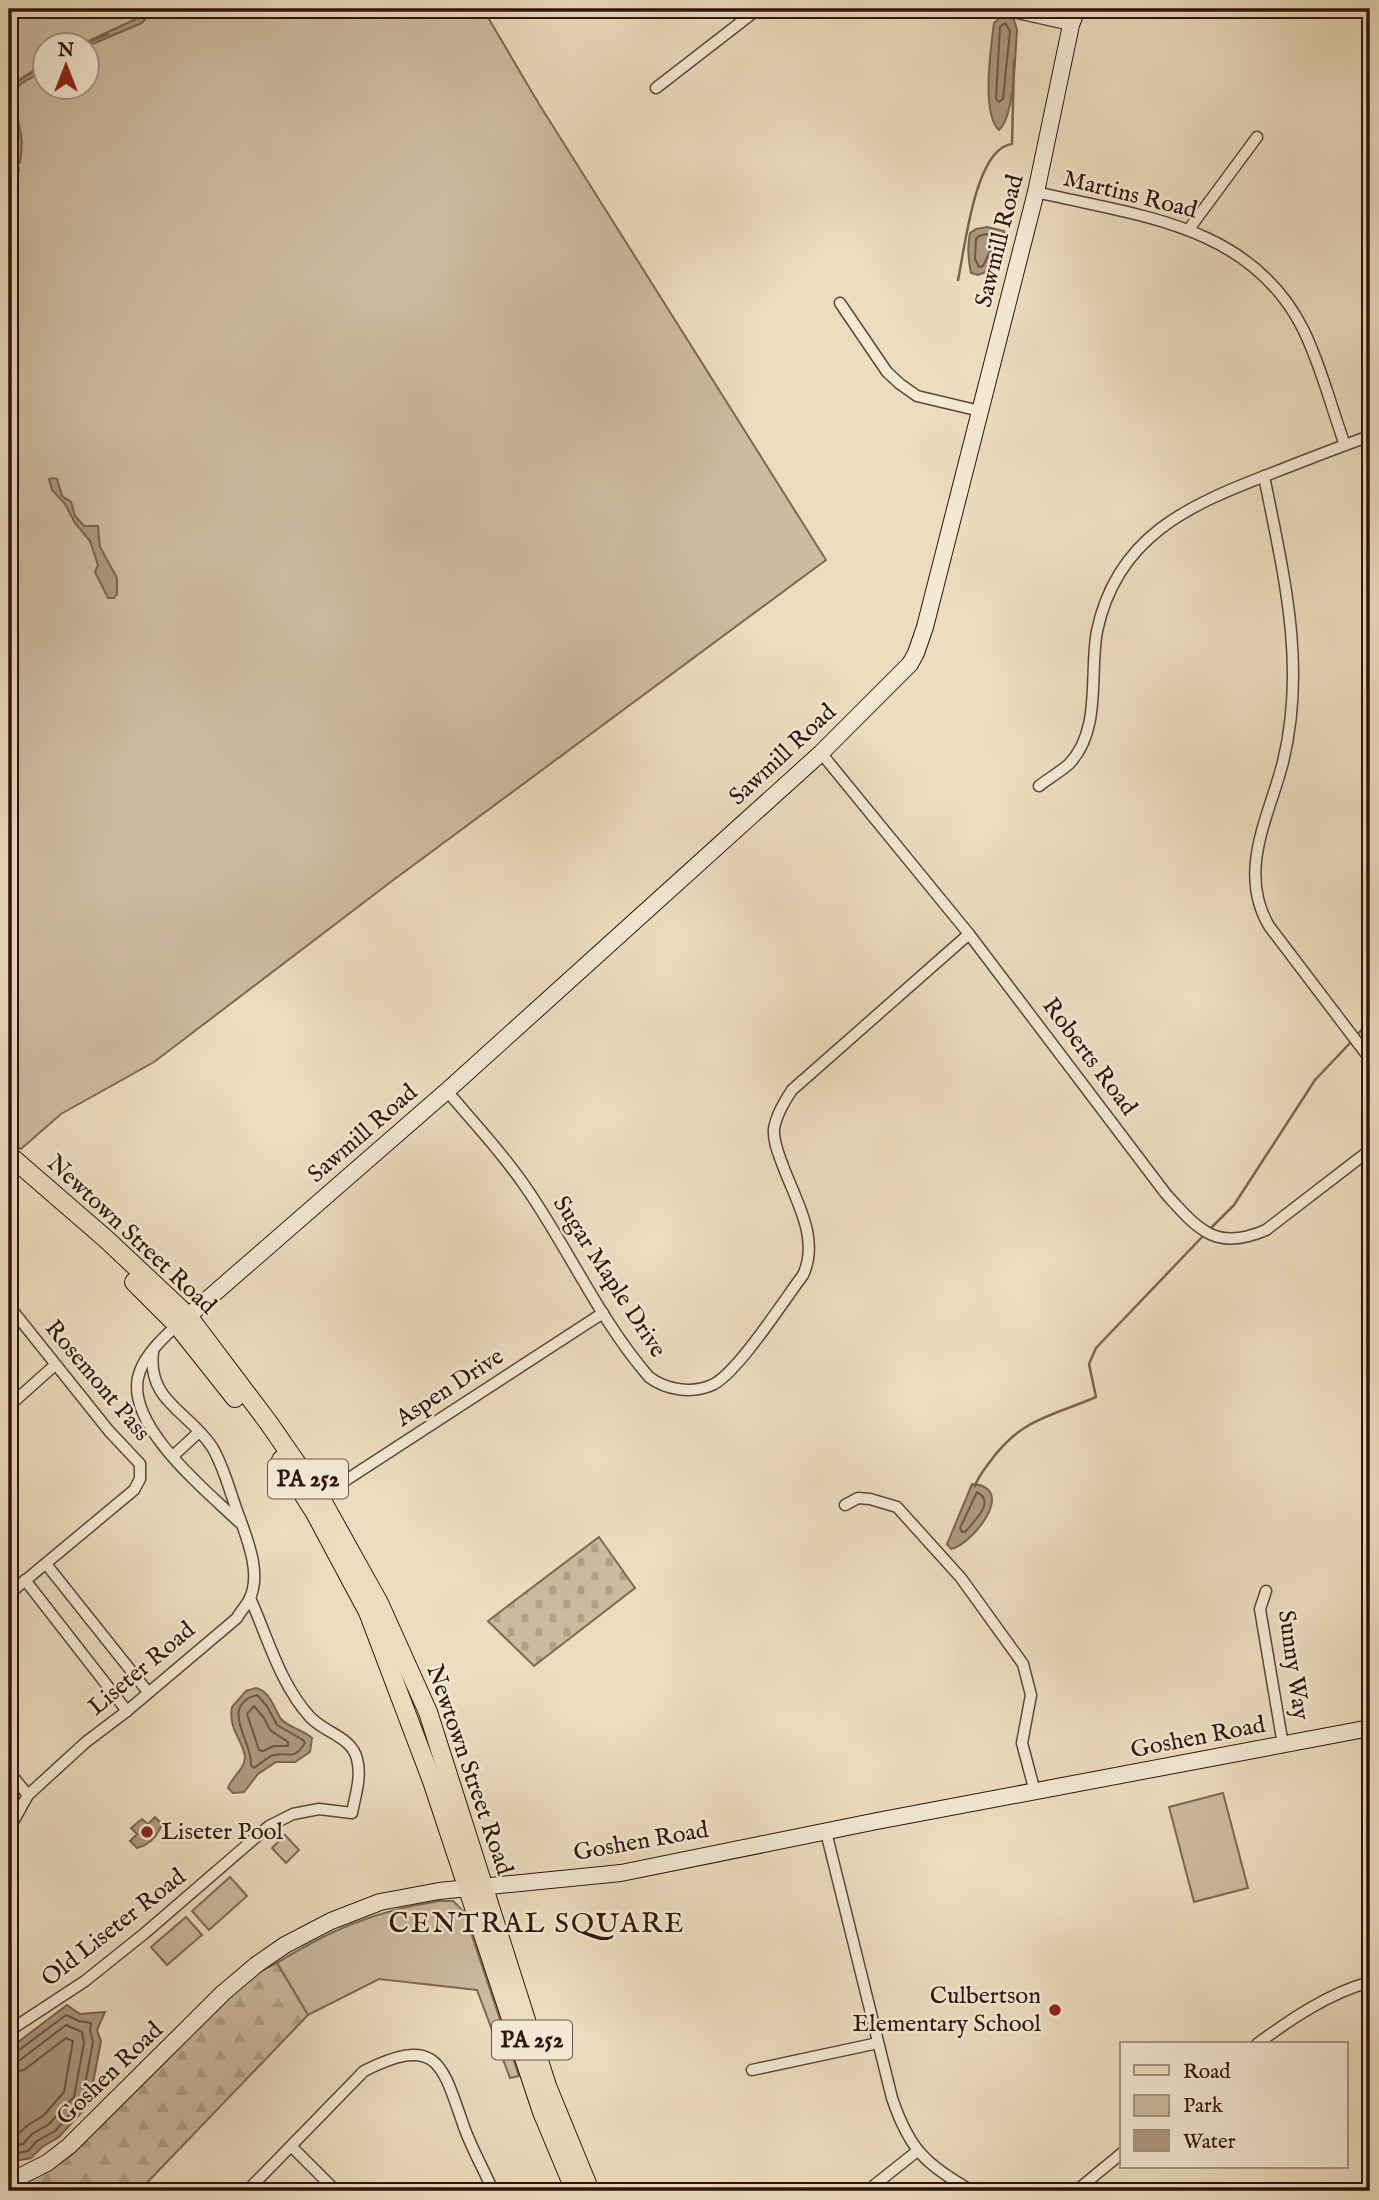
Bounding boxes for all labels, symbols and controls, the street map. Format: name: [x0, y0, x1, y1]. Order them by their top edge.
north arrow: [32, 32, 102, 102]
text: N: [57, 39, 75, 63]
street label: Martins Road: [1060, 163, 1200, 227]
street label: Sawmill Road: [969, 171, 1032, 311]
street label: Sawmill Road: [723, 697, 843, 813]
street label: Roberts Road: [1035, 992, 1144, 1122]
street label: Sawmill Road: [302, 1078, 425, 1190]
street label: Newtown Street Road: [40, 1148, 222, 1322]
street label: Sugar Maple Drive: [545, 1190, 673, 1364]
street label: Rosemont Pass: [37, 1314, 157, 1448]
street label: Aspen Drive: [389, 1342, 510, 1435]
road number: PA 252: [268, 1460, 348, 1498]
street label: Sunny Way: [1270, 1608, 1316, 1722]
street label: Liseter Road: [82, 1615, 202, 1723]
street label: Newtown Street Road: [418, 1661, 520, 1880]
street label: Goshen Road: [1128, 1710, 1268, 1766]
street label: Goshen Road: [571, 1815, 711, 1869]
place label: Liseter Pool: [161, 1817, 283, 1848]
marker: Liseter Pool: [139, 1824, 155, 1840]
street label: Old Liseter Road: [36, 1862, 193, 1994]
district label: CENTRAL SQUARE: [388, 1907, 686, 1942]
place label: Culbertson Elementary School: [853, 1981, 1041, 2040]
marker: Culbertson Elementary School: [1047, 2002, 1063, 2018]
street label: Goshen Road: [50, 2015, 170, 2133]
road number: PA 252: [492, 2021, 572, 2060]
legend: [1120, 2042, 1348, 2168]
text: Road: [1183, 2059, 1231, 2086]
text: Park: [1183, 2093, 1224, 2120]
text: Water: [1183, 2129, 1236, 2156]

